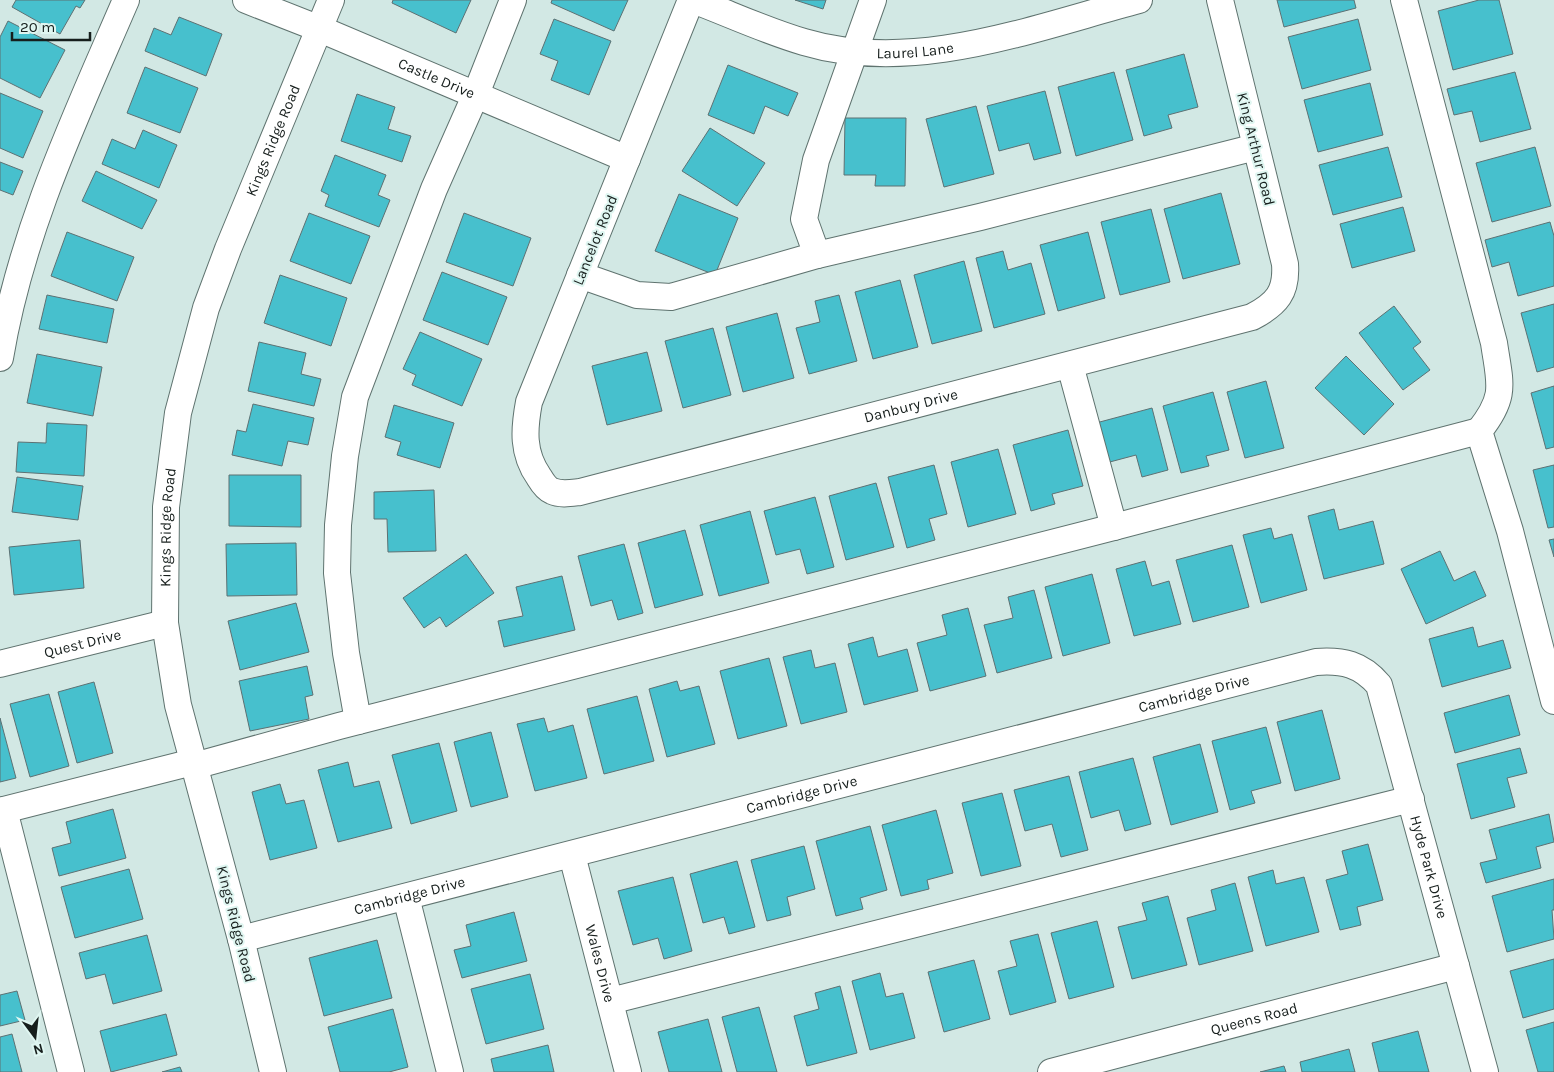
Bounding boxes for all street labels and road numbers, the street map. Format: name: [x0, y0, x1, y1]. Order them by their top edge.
street label: Laurel Lane: [876, 38, 955, 62]
street label: Castle Drive: [395, 54, 478, 103]
street label: Kings Ridge Road: [242, 82, 304, 199]
street label: King Arthur Road: [1233, 91, 1279, 207]
street label: Lancelot Road: [569, 192, 621, 288]
street label: Danbury Drive: [862, 385, 960, 427]
street label: Kings Ridge Road: [156, 467, 180, 587]
street label: Quest Drive: [42, 625, 123, 662]
street label: Cambridge Drive: [1136, 671, 1251, 716]
street label: Cambridge Drive: [744, 772, 859, 817]
street label: Hyde Park Drive: [1406, 813, 1452, 921]
street label: Kings Ridge Road: [213, 864, 259, 984]
street label: Cambridge Drive: [352, 873, 467, 919]
street label: Wales Drive: [581, 923, 619, 1004]
street label: Queens Road: [1209, 999, 1300, 1039]

